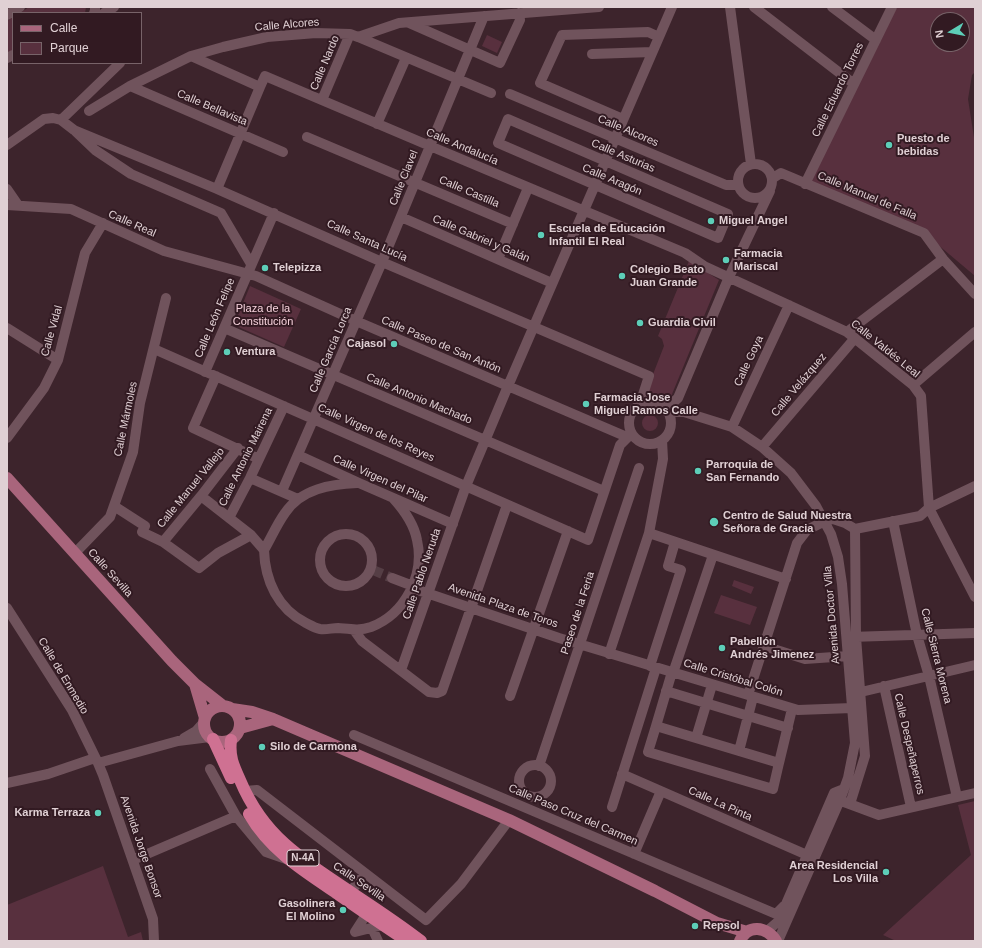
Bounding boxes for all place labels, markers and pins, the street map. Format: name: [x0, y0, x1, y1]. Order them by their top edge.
place label: Puesto de bebidas: [897, 132, 950, 158]
marker: Puesto de bebidas: [884, 140, 894, 150]
place label: Miguel Angel: [719, 214, 787, 228]
marker: Miguel Angel: [706, 216, 716, 226]
place label: Escuela de Educación Infantil El Real: [549, 222, 665, 248]
marker: Escuela de Educación Infantil El Real: [536, 230, 546, 240]
place label: Farmacia Mariscal: [734, 247, 782, 273]
marker: Farmacia Mariscal: [721, 255, 731, 265]
place label: Telepizza: [273, 261, 321, 275]
marker: Telepizza: [260, 263, 270, 273]
place label: Colegio Beato Juan Grande: [630, 263, 704, 289]
marker: Colegio Beato Juan Grande: [617, 271, 627, 281]
place label: Guardia Civil: [648, 316, 716, 330]
marker: Guardia Civil: [635, 318, 645, 328]
place label: Cajasol: [347, 337, 386, 351]
marker: Cajasol: [389, 339, 399, 349]
place label: Ventura: [235, 345, 275, 359]
marker: Ventura: [222, 347, 232, 357]
place label: Farmacia Jose Miguel Ramos Calle: [594, 391, 698, 417]
marker: Farmacia Jose Miguel Ramos Calle: [581, 399, 591, 409]
place label: Parroquia de San Fernando: [706, 458, 779, 484]
marker: Parroquia de San Fernando: [693, 466, 703, 476]
place label: Centro de Salud Nuestra Señora de Gracia: [723, 509, 851, 535]
marker: Centro de Salud Nuestra Señora de Gracia: [708, 516, 720, 528]
place label: Pabellón Andrés Jimenez: [730, 635, 814, 661]
marker: Pabellón Andrés Jimenez: [717, 643, 727, 653]
place label: Silo de Carmona: [270, 740, 357, 754]
marker: Silo de Carmona: [257, 742, 267, 752]
place label: Karma Terraza: [14, 806, 90, 820]
marker: Karma Terraza: [93, 808, 103, 818]
place label: Area Residencial Los Villa: [789, 859, 878, 885]
marker: Area Residencial Los Villa: [881, 867, 891, 877]
place label: Gasolinera El Molino: [278, 897, 335, 923]
marker: Gasolinera El Molino: [338, 905, 348, 915]
place label: Repsol: [703, 919, 740, 933]
marker: Repsol: [690, 921, 700, 931]

